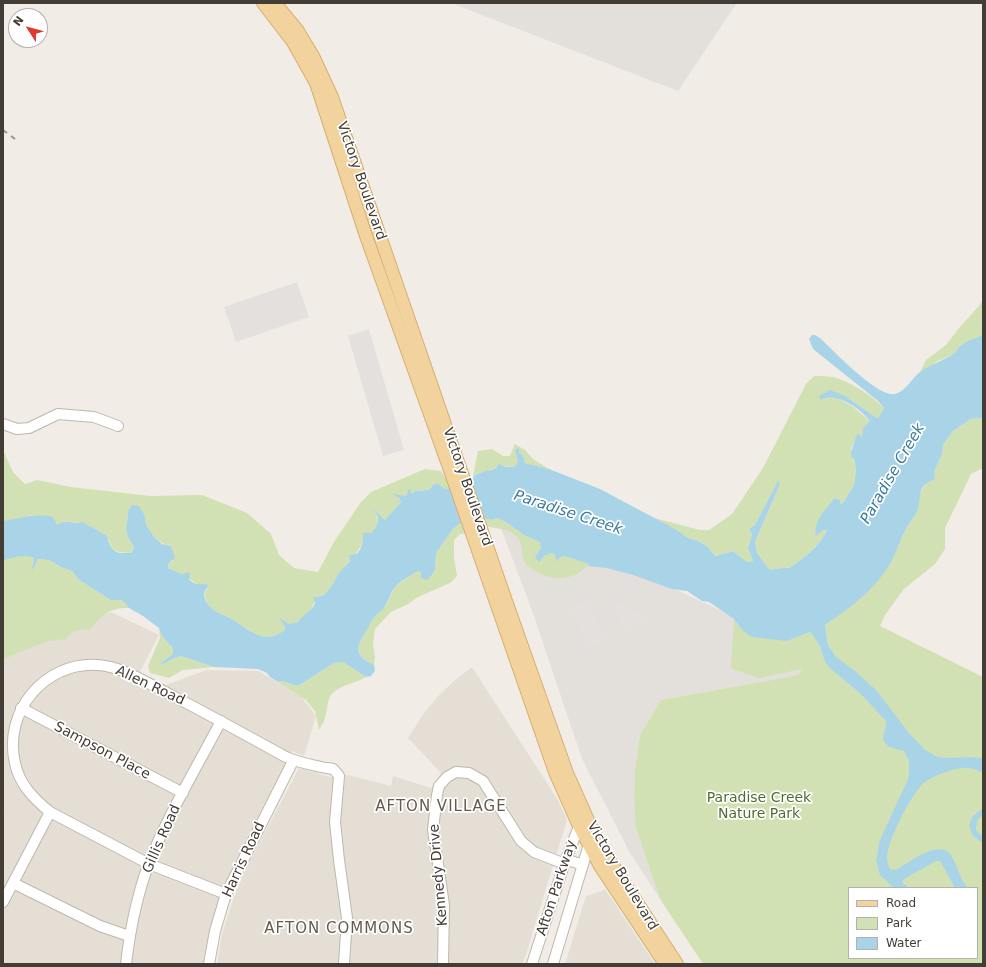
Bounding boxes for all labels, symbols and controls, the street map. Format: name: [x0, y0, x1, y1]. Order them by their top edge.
north arrow: [8, 8, 48, 48]
text: N: [11, 14, 27, 29]
street label: Victory Boulevard: [333, 120, 389, 242]
water label: Paradise Creek: [857, 421, 929, 527]
street label: Victory Boulevard: [439, 426, 495, 548]
water label: Paradise Creek: [512, 487, 624, 539]
street label: Allen Road: [113, 663, 187, 709]
street label: Sampson Place: [51, 719, 153, 783]
park label: Paradise Creek Nature Park: [707, 790, 811, 822]
district label: AFTON VILLAGE: [375, 798, 507, 816]
street label: Gillis Road: [139, 802, 185, 876]
street label: Victory Boulevard: [583, 818, 661, 934]
street label: Harris Road: [219, 820, 269, 900]
street label: Kennedy Drive: [426, 823, 452, 927]
street label: Afton Parkway: [534, 838, 580, 938]
legend: [848, 887, 978, 959]
text: Road: [886, 896, 916, 910]
text: Park: [886, 916, 912, 930]
district label: AFTON COMMONS: [264, 920, 414, 938]
text: Water: [886, 936, 921, 950]

